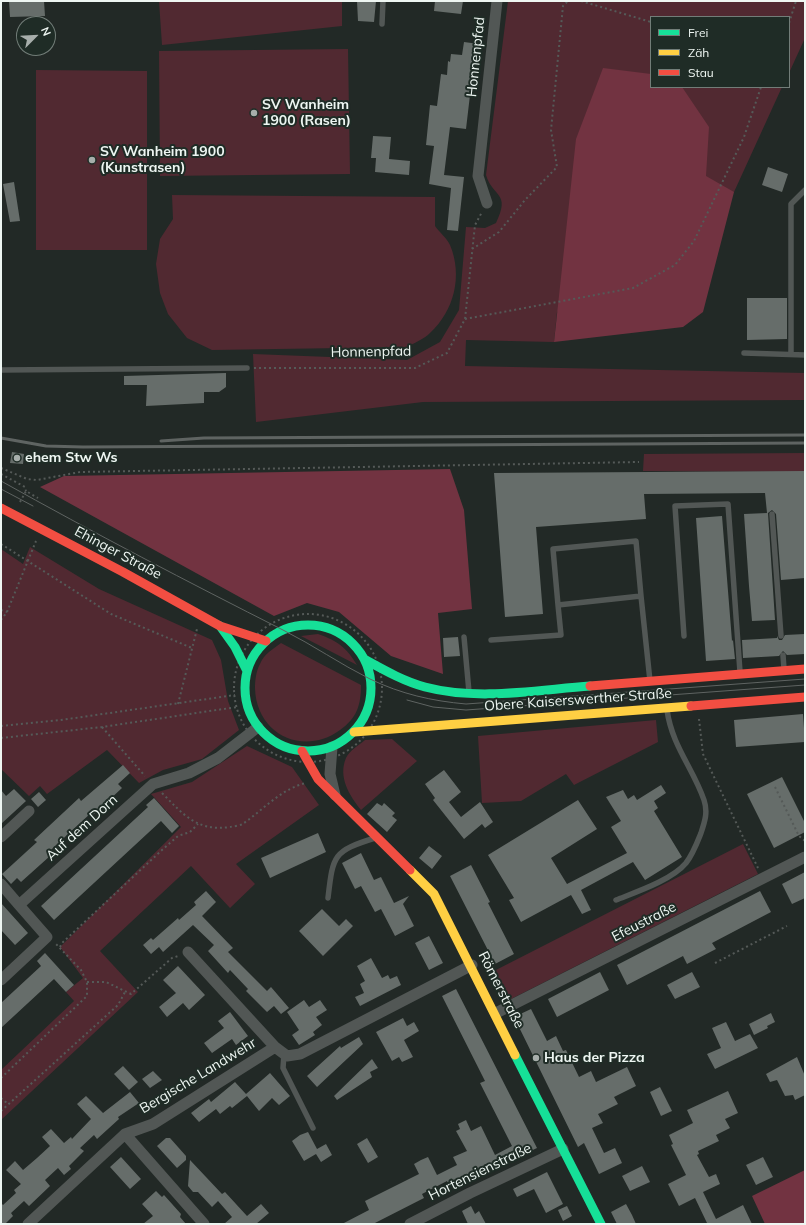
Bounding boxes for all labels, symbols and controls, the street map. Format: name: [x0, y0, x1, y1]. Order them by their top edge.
north arrow: [16, 16, 56, 56]
street label: Honnenpfad: [463, 16, 489, 98]
legend: [650, 16, 790, 88]
text: N: [38, 25, 54, 38]
text: Frei: [688, 25, 708, 40]
text: Zäh: [688, 45, 709, 60]
text: Stau: [688, 65, 714, 80]
place label: SV Wanheim 1900 (Rasen): [262, 97, 351, 130]
marker: SV Wanheim 1900 (Rasen): [249, 108, 259, 118]
place label: SV Wanheim 1900 (Kunstrasen): [100, 144, 225, 176]
marker: SV Wanheim 1900 (Kunstrasen): [87, 155, 97, 165]
street label: Honnenpfad: [330, 343, 412, 361]
place label: ehem Stw Ws: [25, 450, 118, 466]
marker: ehem Stw Ws: [12, 453, 22, 463]
street label: Ehinger Straße: [72, 523, 164, 583]
street label: Obere Kaiserswerther Straße: [484, 685, 672, 715]
street label: Auf dem Dorn: [43, 791, 121, 865]
street label: Efeustraße: [609, 899, 679, 945]
street label: Römerstraße: [474, 949, 528, 1031]
street label: Bergische Landwehr: [137, 1035, 259, 1117]
place label: Haus der Pizza: [544, 1050, 645, 1066]
marker: Haus der Pizza: [531, 1053, 541, 1063]
street label: Hortensienstraße: [426, 1140, 534, 1204]

